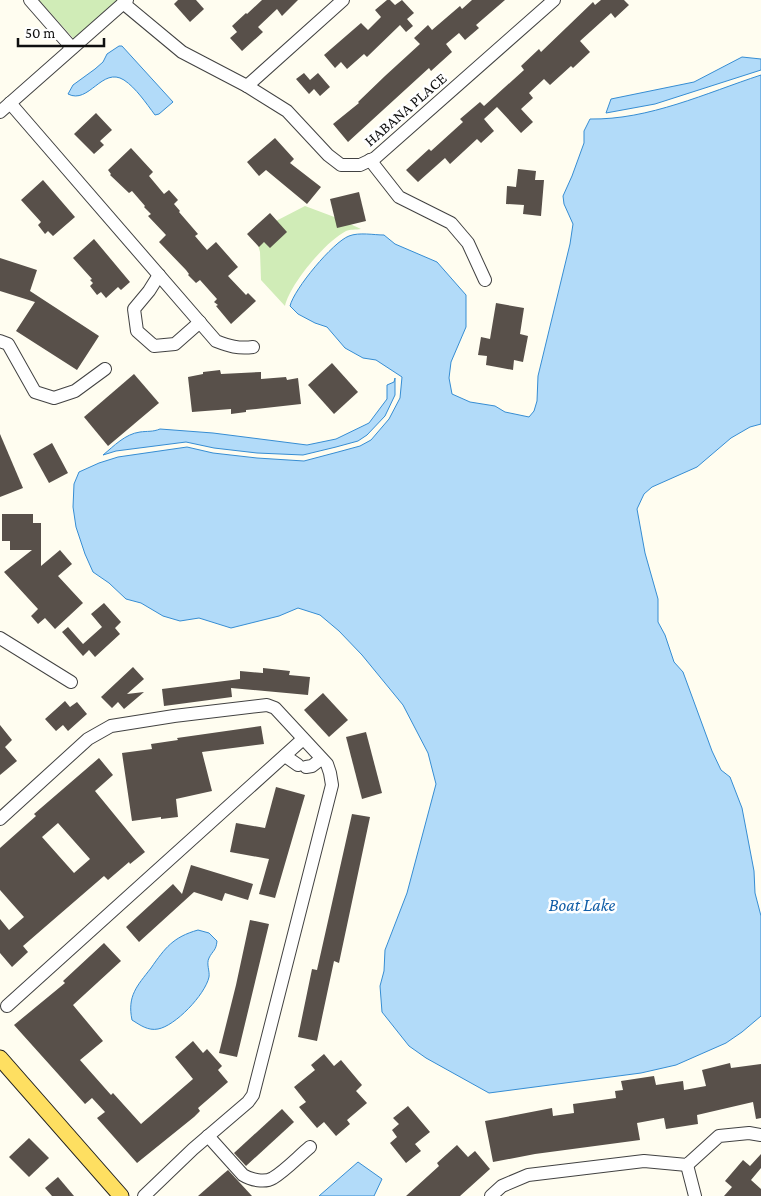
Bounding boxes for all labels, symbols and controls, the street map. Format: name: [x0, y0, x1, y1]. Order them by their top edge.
scale bar: [18, 15, 104, 47]
text: 50 m: [25, 25, 55, 41]
street label: HABANA PLACE: [361, 69, 450, 150]
water label: Boat Lake: [549, 895, 616, 915]

